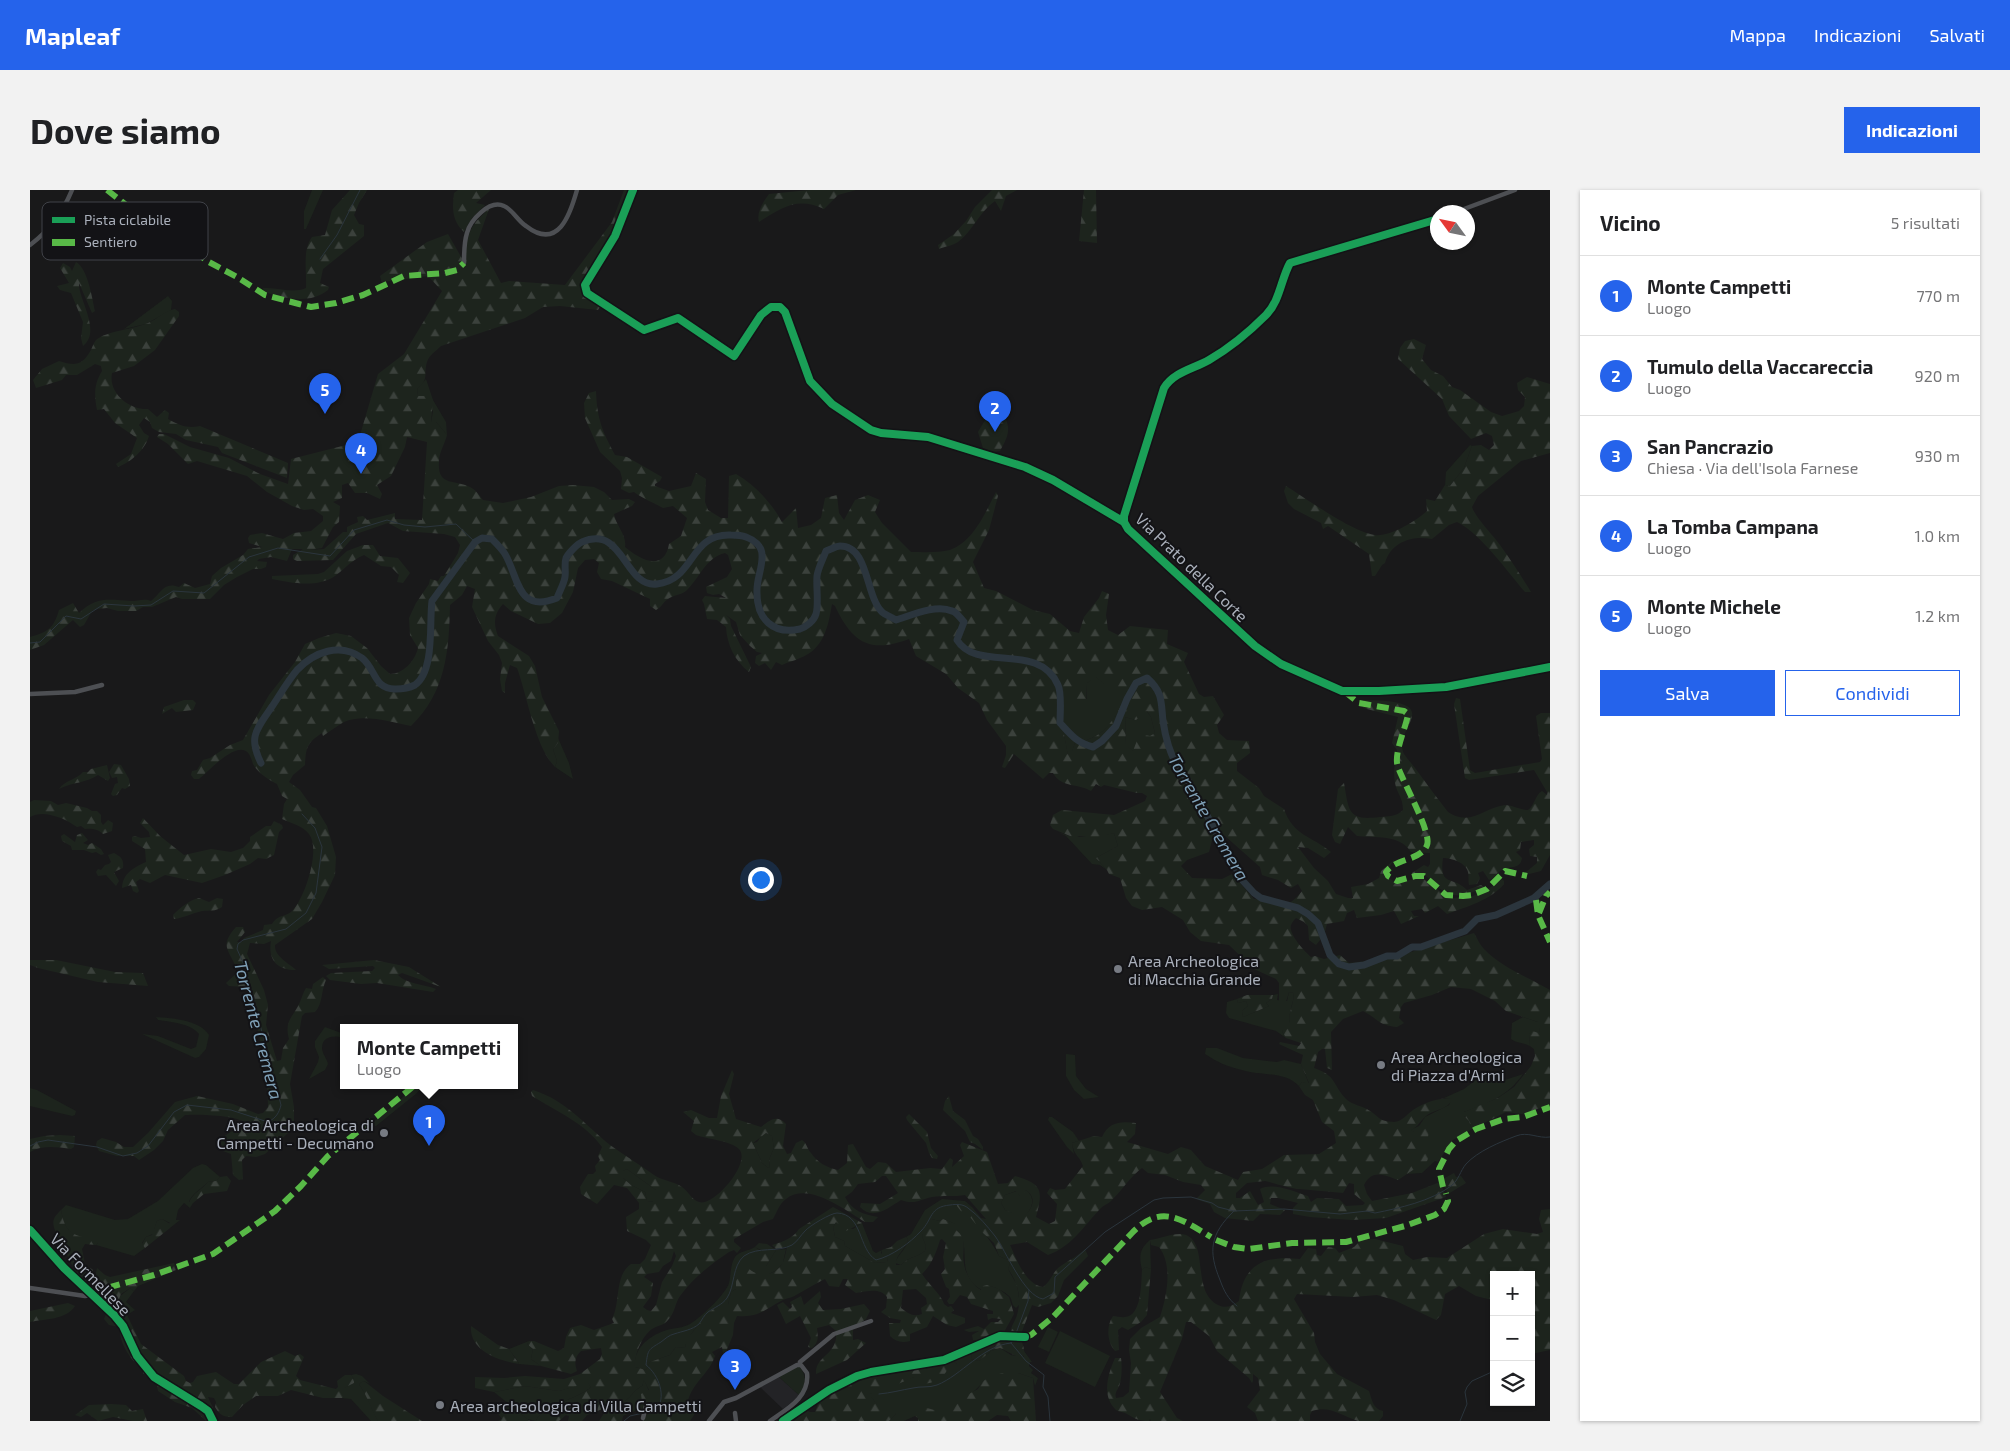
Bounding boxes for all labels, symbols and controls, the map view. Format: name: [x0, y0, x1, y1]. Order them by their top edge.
text: Mapleaf: [25, 21, 120, 50]
text: Mappa: [1730, 24, 1786, 46]
text: Indicazioni: [1814, 24, 1901, 46]
text: Salvati: [1929, 24, 1985, 46]
button: Indicazioni: [1844, 107, 1980, 153]
text: Dove siamo: [30, 109, 221, 151]
legend: [42, 202, 208, 260]
north arrow: [1430, 205, 1475, 250]
text: Vicino: [1600, 210, 1661, 235]
text: Pista ciclabile: [84, 211, 171, 228]
text: 5 risultati: [1891, 213, 1960, 232]
text: Sentiero: [84, 233, 137, 250]
text: Monte Campetti: [1647, 275, 1791, 298]
text: 1: [1613, 286, 1619, 305]
text: 770 m: [1916, 286, 1960, 305]
text: Luogo: [1647, 298, 1691, 317]
text: Tumulo della Vaccareccia: [1647, 355, 1873, 378]
text: 2: [1611, 366, 1621, 385]
text: 920 m: [1915, 366, 1960, 385]
pin: 5: [309, 373, 341, 414]
text: Luogo: [1647, 378, 1691, 397]
pin: 2: [979, 391, 1011, 432]
pin: 4: [345, 433, 377, 474]
text: San Pancrazio: [1647, 435, 1773, 458]
text: 3: [1611, 446, 1621, 465]
text: 930 m: [1915, 446, 1960, 465]
text: Chiesa · Via dell'Isola Farnese: [1647, 458, 1858, 477]
street label: Via Prato della Corte: [1132, 509, 1252, 625]
text: La Tomba Campana: [1647, 515, 1819, 538]
text: 4: [1611, 526, 1621, 545]
text: 1.0 km: [1915, 526, 1960, 545]
text: Luogo: [1647, 538, 1691, 557]
text: Monte Michele: [1647, 595, 1781, 618]
text: 5: [1612, 606, 1620, 625]
text: 1.2 km: [1915, 606, 1960, 625]
text: Luogo: [1647, 618, 1691, 637]
button: Salva: [1600, 670, 1775, 716]
button: Condividi: [1785, 670, 1960, 716]
water label: Torrente Cremera: [1164, 750, 1254, 884]
your location: [748, 867, 774, 893]
place label: Area Archeologica di Macchia Grande: [1128, 951, 1261, 988]
water label: Torrente Cremera: [230, 958, 288, 1102]
marker: Area Archeologica di Macchia Grande: [1112, 963, 1124, 975]
popup: [340, 1024, 518, 1089]
text: Monte Campetti: [357, 1036, 501, 1059]
place label: Area Archeologica di Piazza d'Armi: [1391, 1047, 1522, 1084]
text: Luogo: [357, 1059, 401, 1078]
marker: Area Archeologica di Piazza d'Armi: [1375, 1059, 1387, 1071]
pin: 1: [413, 1105, 445, 1146]
place label: Area Archeologica di Campetti - Decumano: [216, 1115, 374, 1152]
marker: Area Archeologica di Campetti - Decumano: [378, 1127, 390, 1139]
street label: Via Formellese: [47, 1229, 135, 1319]
map controls: [1490, 1271, 1535, 1406]
button: +: [1490, 1271, 1535, 1316]
button: −: [1490, 1316, 1535, 1361]
pin: 3: [719, 1349, 751, 1390]
button: layers: [1490, 1361, 1535, 1406]
place label: Area archeologica di Villa Campetti: [450, 1396, 702, 1415]
marker: Area archeologica di Villa Campetti: [434, 1399, 446, 1411]

